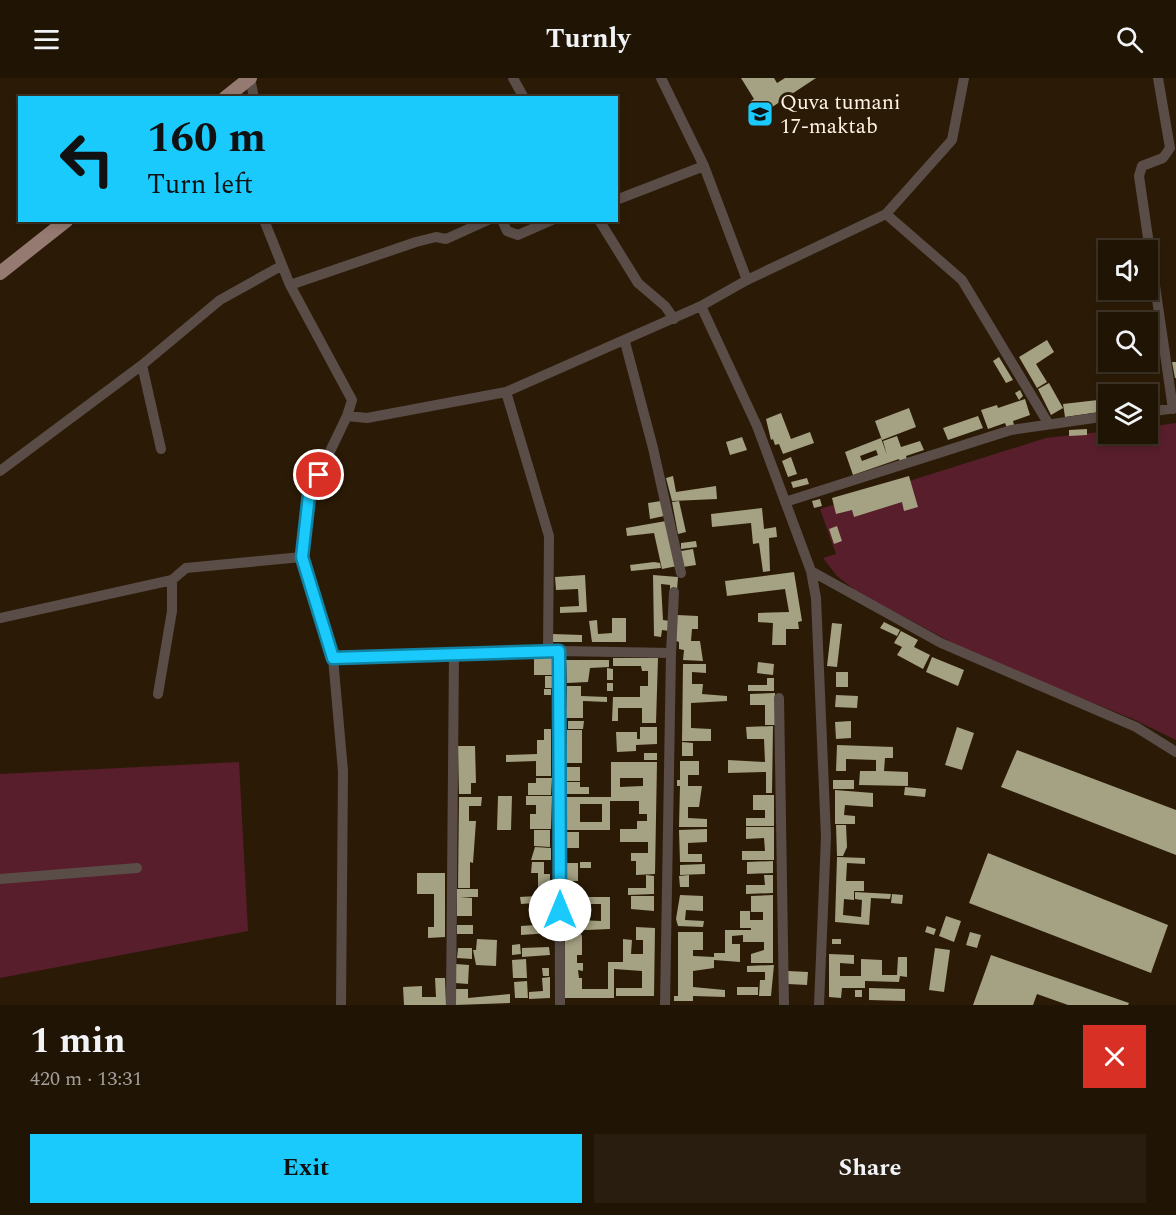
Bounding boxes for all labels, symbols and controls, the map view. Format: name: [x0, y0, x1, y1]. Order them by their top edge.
text: Turnly: [546, 18, 630, 60]
icon: menu: [30, 23, 63, 56]
icon: search: [1113, 23, 1146, 56]
place label: Quva tumani 17-maktab: [780, 87, 900, 143]
school or university icon: Quva tumani 17-maktab: [745, 99, 775, 129]
text: 160 m: [147, 107, 266, 170]
icon: left: [48, 120, 126, 198]
text: Turn left: [147, 164, 253, 206]
map controls: [1098, 240, 1158, 444]
button: sound: [1098, 240, 1158, 300]
button: search: [1098, 312, 1158, 372]
button: layers: [1098, 384, 1158, 444]
pin: [293, 449, 344, 500]
icon: arrive: [302, 458, 335, 491]
position arrow: [528, 878, 592, 942]
text: 1 min: [30, 1014, 126, 1069]
button: close: [1083, 1025, 1146, 1088]
text: 420 m · 13:31: [30, 1064, 142, 1094]
button: Exit: [30, 1134, 582, 1203]
button: Share: [594, 1134, 1146, 1203]

